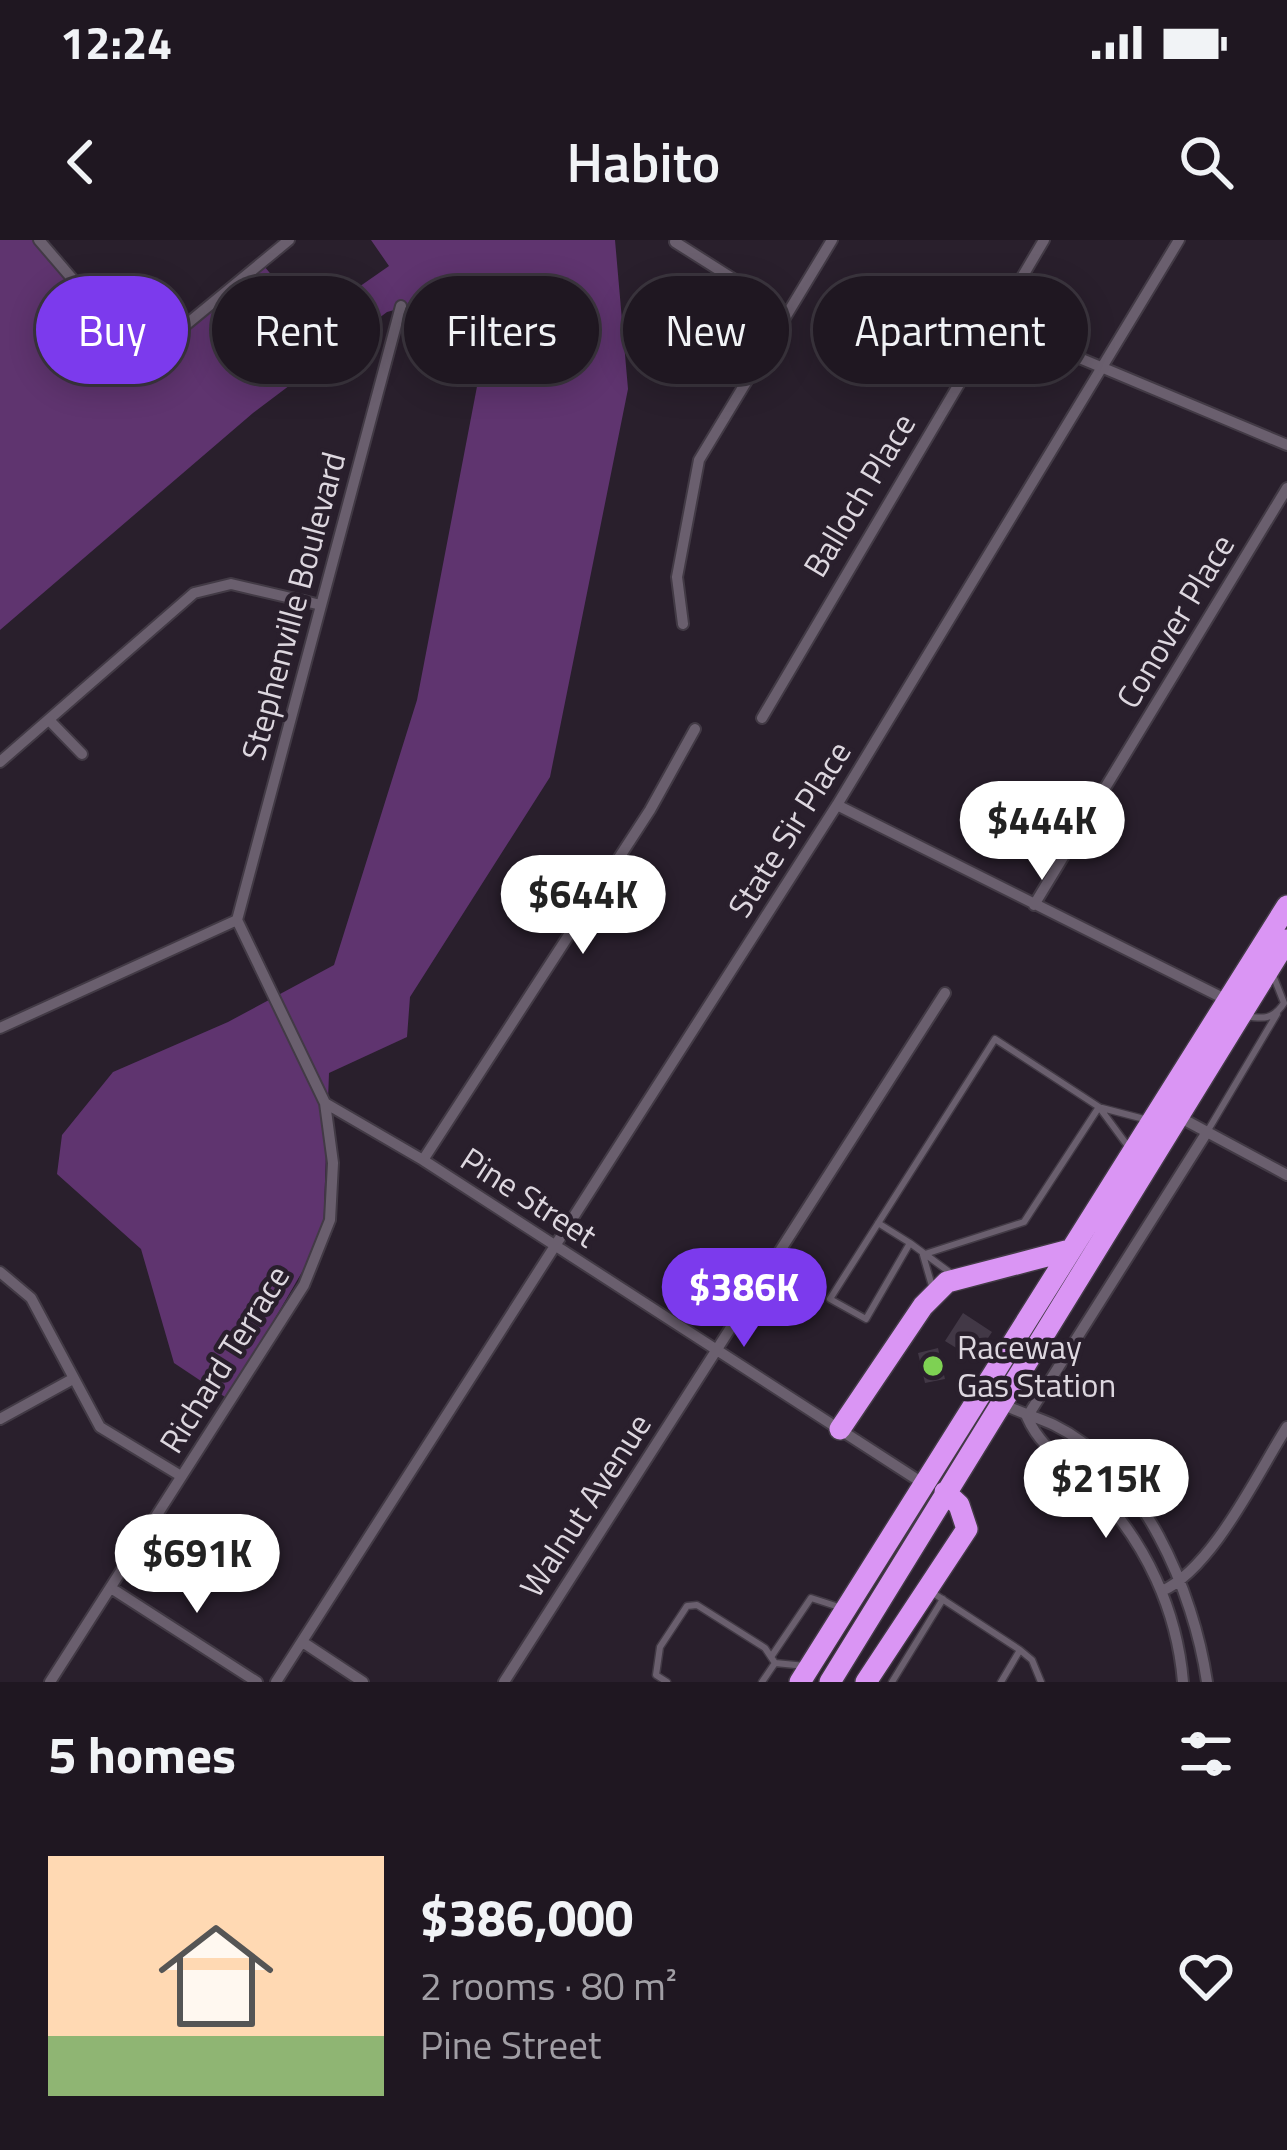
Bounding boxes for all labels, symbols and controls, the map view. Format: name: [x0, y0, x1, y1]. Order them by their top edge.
text: 12:24: [60, 8, 172, 76]
text: Habito: [567, 121, 720, 203]
icon: back: [48, 129, 114, 195]
icon: search: [1173, 129, 1239, 195]
chip: Buy: [36, 276, 188, 384]
chip: Rent: [212, 276, 380, 384]
chip: Filters: [404, 276, 599, 384]
chip: New: [623, 276, 789, 384]
chip: Apartment: [813, 276, 1088, 384]
street label: Balloch Place: [790, 403, 928, 587]
street label: Stephenville Boulevard: [228, 446, 358, 766]
street label: Conover Place: [1103, 524, 1247, 718]
street label: State Sir Place: [715, 731, 863, 927]
pin: $444K: [958, 781, 1126, 883]
text: $444K: [987, 790, 1097, 849]
pin: $644K: [499, 855, 667, 957]
text: $644K: [528, 864, 638, 923]
street label: Pine Street: [451, 1134, 607, 1260]
pin: $386K: [660, 1248, 828, 1350]
street label: Richard Terrace: [146, 1255, 302, 1463]
text: $386K: [689, 1257, 799, 1316]
place label: Raceway Gas Station: [957, 1322, 1116, 1410]
marker: Raceway Gas Station: [920, 1353, 946, 1379]
street label: Walnut Avenue: [507, 1403, 663, 1607]
pin: $215K: [1022, 1439, 1190, 1541]
text: $215K: [1051, 1448, 1161, 1507]
pin: $691K: [113, 1514, 281, 1616]
text: $691K: [142, 1523, 252, 1582]
text: 5 homes: [48, 1715, 236, 1793]
icon: filters: [1173, 1721, 1239, 1787]
text: $386,000: [420, 1878, 633, 1956]
icon: home: [144, 1904, 288, 2048]
icon: heart: [1173, 1943, 1239, 2009]
text: 2 rooms · 80 m²: [420, 1956, 677, 2015]
text: Pine Street: [420, 2015, 601, 2074]

